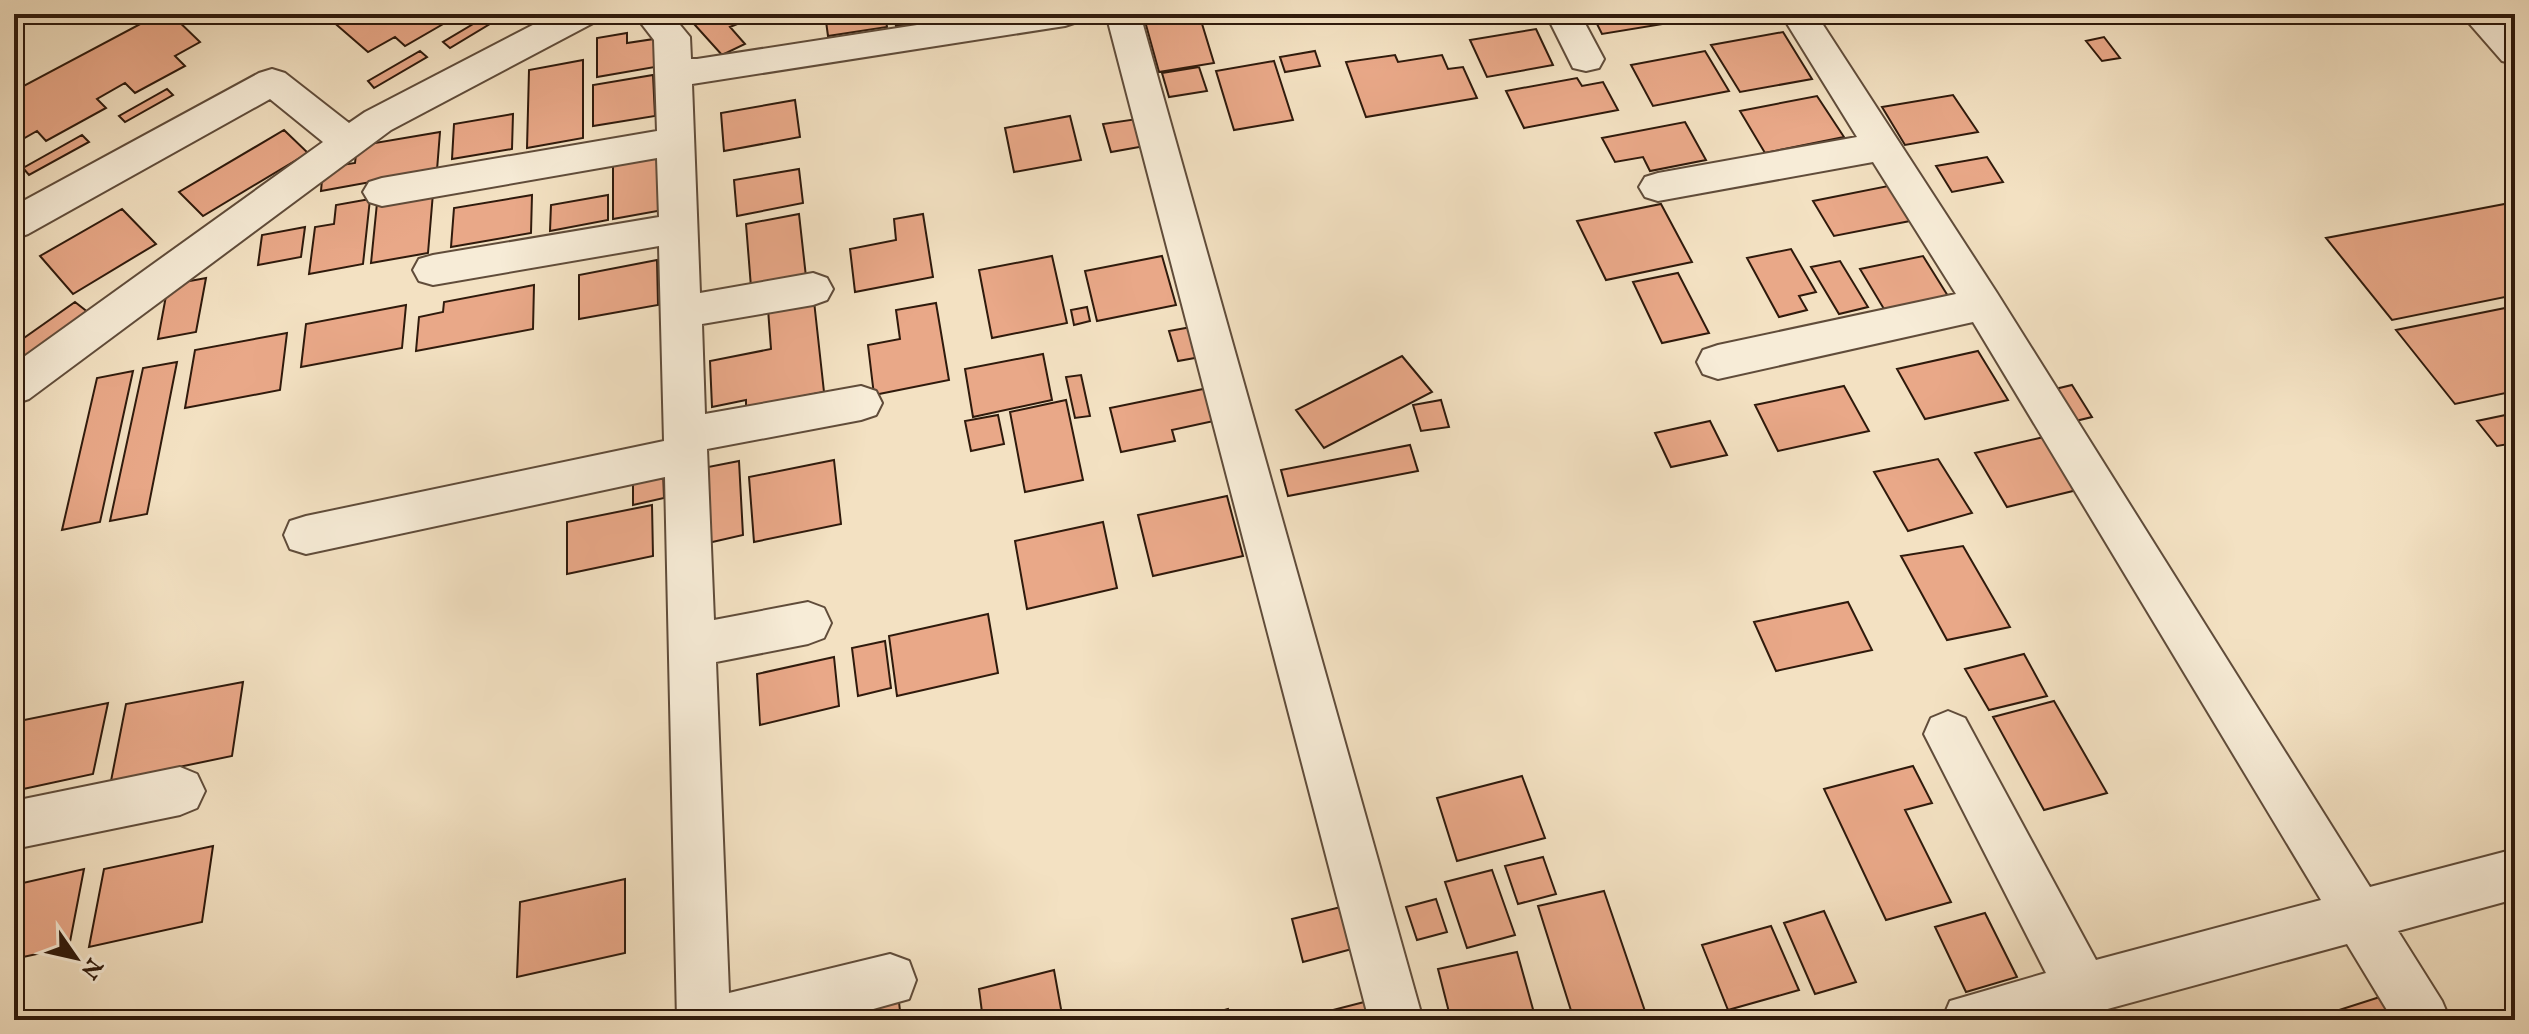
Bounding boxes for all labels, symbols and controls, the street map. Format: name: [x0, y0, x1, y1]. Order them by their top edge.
north arrow: [36, 918, 116, 998]
text: N: [74, 952, 108, 984]

